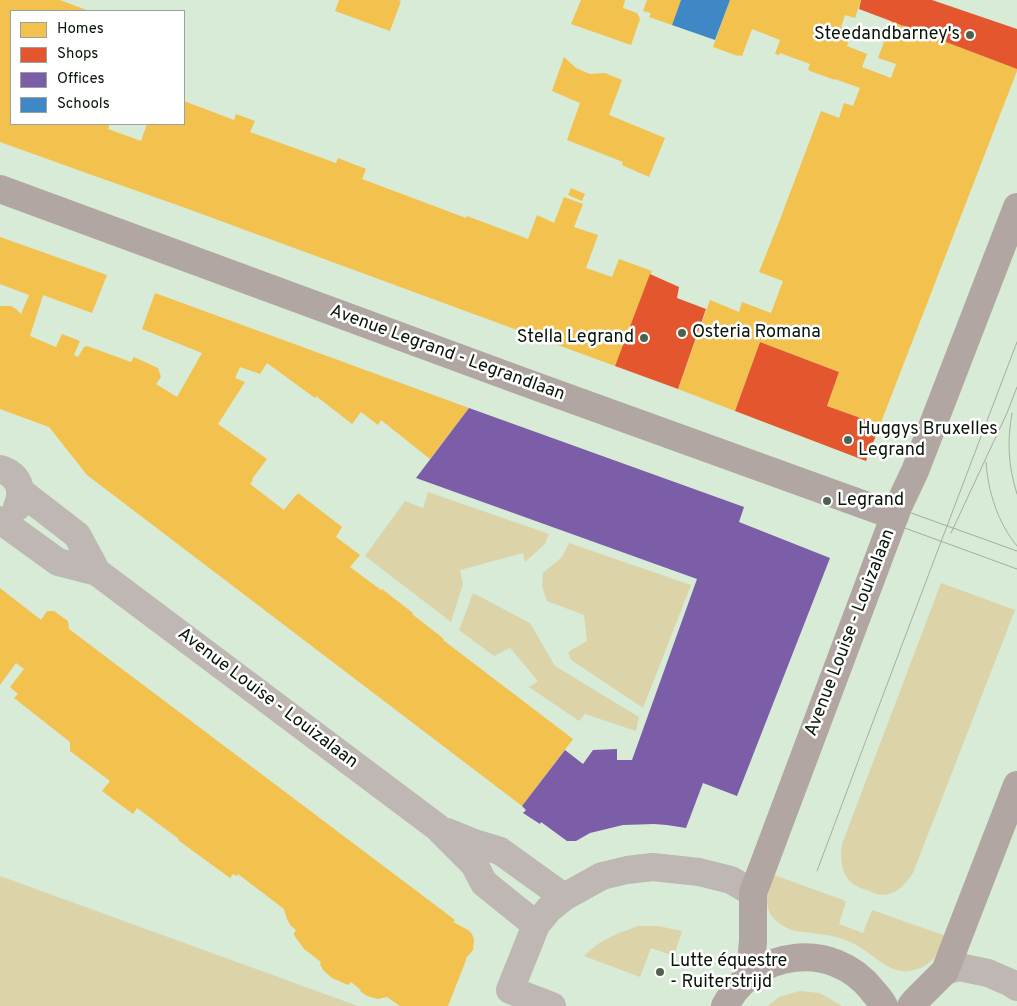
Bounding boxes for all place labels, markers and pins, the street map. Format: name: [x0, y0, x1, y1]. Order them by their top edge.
place label: Steedandbarney's: [814, 24, 960, 46]
marker: Steedandbarney's: [964, 29, 976, 41]
place label: Osteria Romana: [692, 322, 821, 344]
place label: Stella Legrand: [517, 327, 634, 349]
marker: Osteria Romana: [676, 327, 688, 339]
marker: Stella Legrand: [638, 332, 650, 344]
place label: Huggys Bruxelles Legrand: [858, 419, 998, 462]
marker: Huggys Bruxelles Legrand: [842, 434, 854, 446]
place label: Legrand: [837, 490, 904, 512]
marker: Legrand: [821, 495, 833, 507]
place label: Lutte équestre - Ruiterstrijd: [670, 951, 787, 994]
marker: Lutte équestre - Ruiterstrijd: [654, 966, 666, 978]

